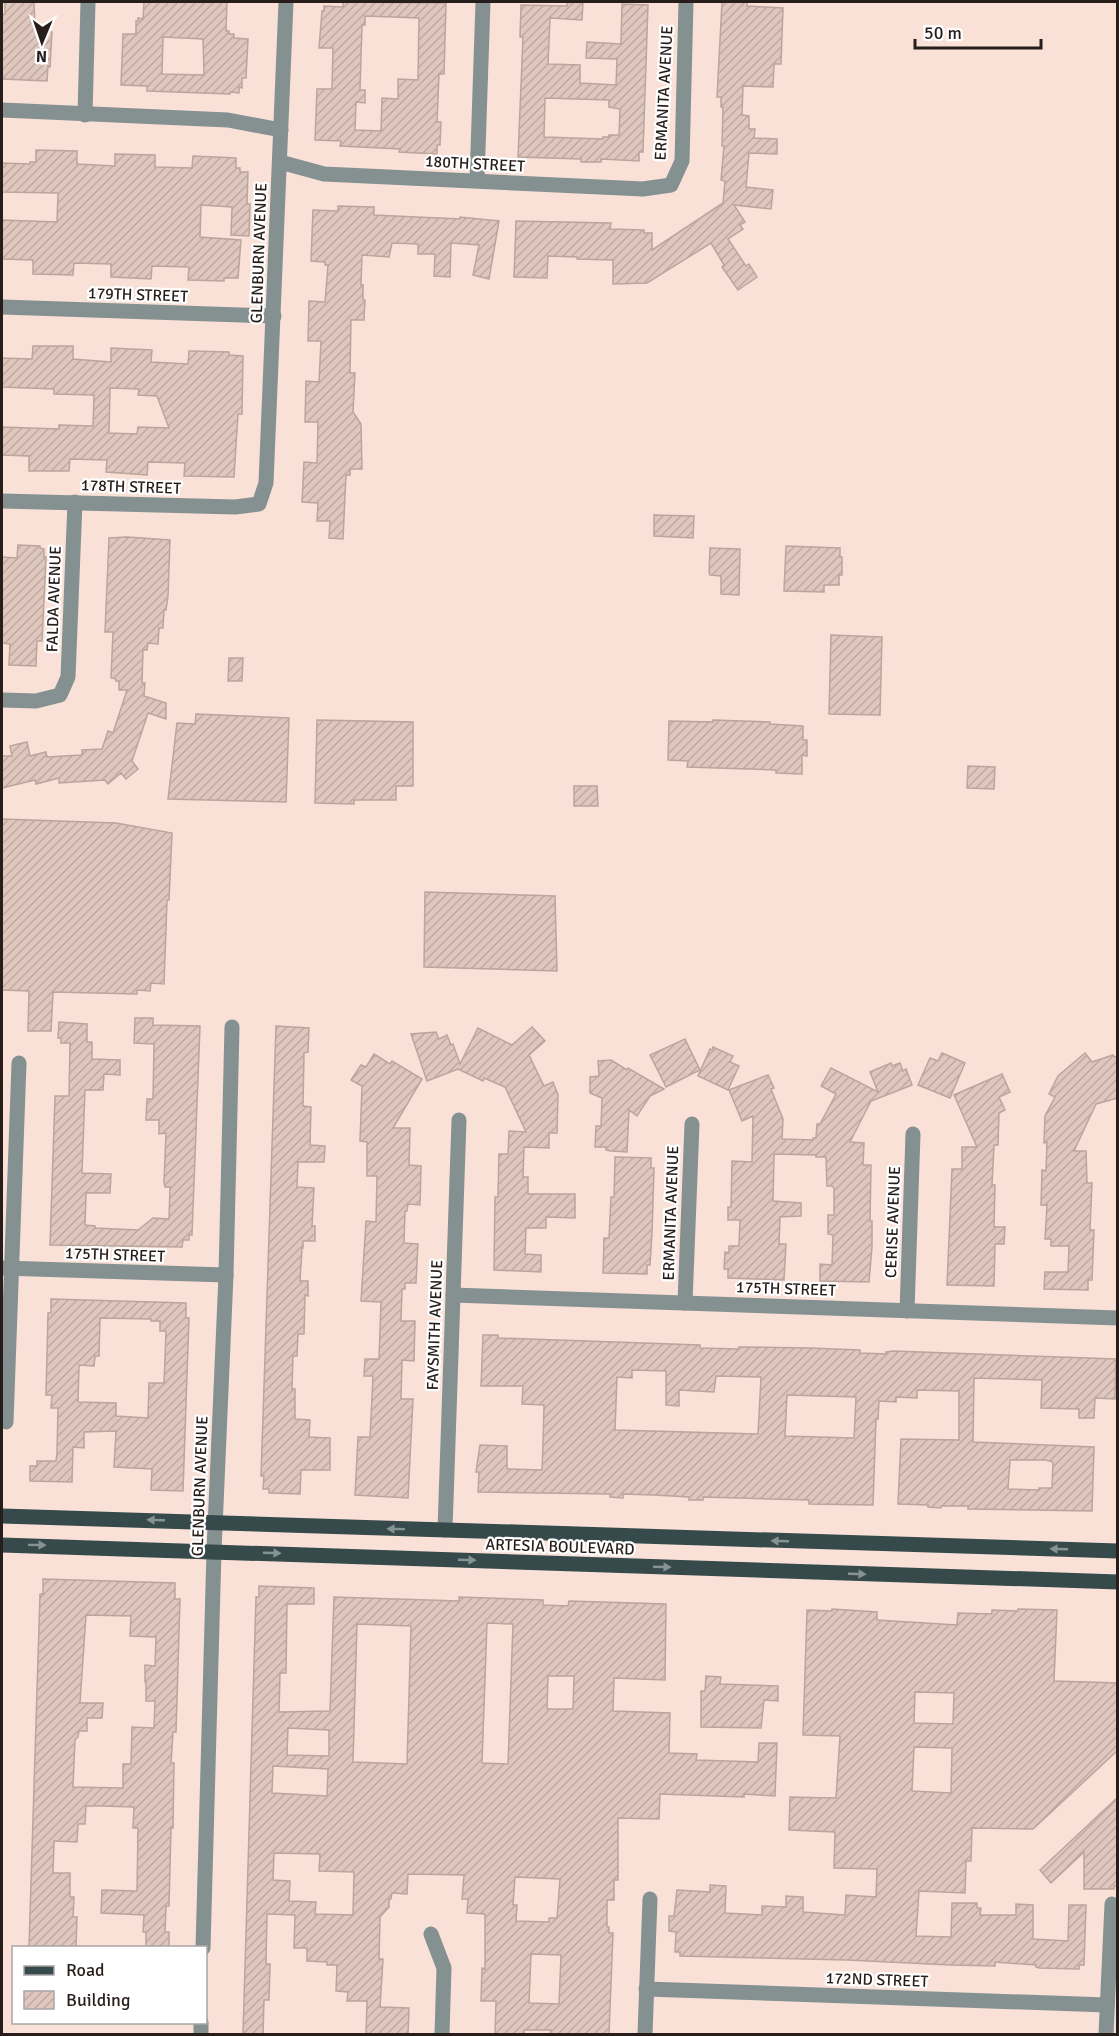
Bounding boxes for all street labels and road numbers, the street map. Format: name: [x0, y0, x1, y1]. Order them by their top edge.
street label: ERMANITA AVENUE: [650, 25, 678, 161]
street label: 180TH STREET: [424, 151, 526, 177]
street label: GLENBURN AVENUE: [247, 182, 271, 324]
street label: 179TH STREET: [88, 283, 188, 307]
street label: 178TH STREET: [81, 475, 181, 499]
street label: FALDA AVENUE: [42, 545, 66, 653]
street label: ERMANITA AVENUE: [659, 1145, 683, 1281]
street label: CERISE AVENUE: [881, 1166, 905, 1279]
street label: 175TH STREET: [65, 1243, 165, 1267]
street label: FAYSMITH AVENUE: [423, 1259, 447, 1391]
street label: 175TH STREET: [736, 1277, 836, 1301]
street label: GLENBURN AVENUE: [188, 1415, 212, 1557]
street label: ARTESIA BOULEVARD: [485, 1534, 635, 1560]
street label: 172ND STREET: [825, 1968, 929, 1992]

